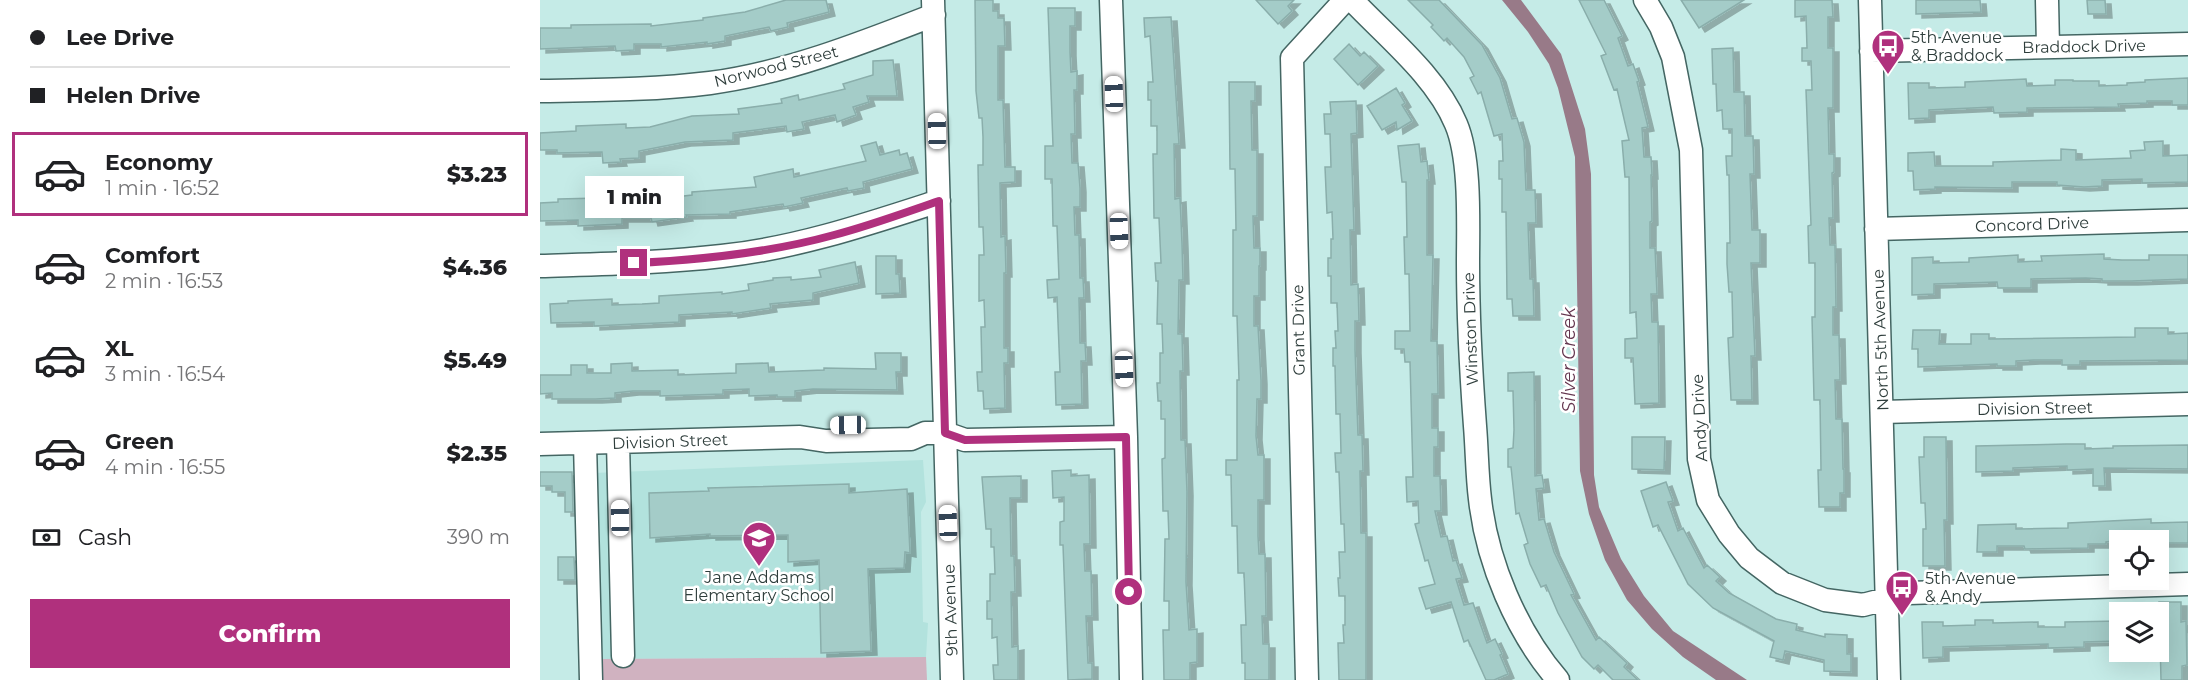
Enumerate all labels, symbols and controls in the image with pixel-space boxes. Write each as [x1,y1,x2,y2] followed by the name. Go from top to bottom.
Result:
[66,24,174,51] text: Lee Drive
[1870,28,1906,75] bus stop icon: 5th Avenue & Braddock
[1911,28,2004,65] place label: 5th Avenue & Braddock
[2022,36,2146,57] street label: Braddock Drive
[712,42,841,91] street label: Norwood Street
[1104,76,1124,112] car
[66,82,201,109] text: Helen Drive
[928,113,946,149] car
[33,147,87,201] icon: car
[105,149,213,176] text: Economy
[447,161,507,188] text: $3.23
[105,176,219,200] text: 1 min · 16:52
[584,176,684,218] callout: 1 min
[607,185,662,209] text: 1 min
[1109,213,1129,249] car
[1975,213,2089,236] street label: Concord Drive
[33,240,87,294] icon: car
[105,242,200,269] text: Comfort
[620,249,647,276] route end
[443,254,507,281] text: $4.36
[105,269,223,293] text: 2 min · 16:53
[1869,269,1892,411] street label: North 5th Avenue
[1459,272,1482,386] street label: Winston Drive
[1288,284,1309,376] street label: Grant Drive
[1558,306,1580,413] water label: Silver Creek
[33,333,87,387] icon: car
[105,335,134,362] text: XL
[443,347,507,374] text: $5.49
[1114,351,1134,387] car
[105,362,225,386] text: 3 min · 16:54
[1688,374,1711,462] street label: Andy Drive
[1977,398,2094,419] street label: Division Street
[830,416,866,434] car
[33,426,87,480] icon: car
[105,428,174,455] text: Green
[612,430,729,453] street label: Division Street
[447,440,507,467] text: $2.35
[105,455,225,479] text: 4 min · 16:55
[611,500,629,536] car
[938,505,958,541] car
[741,520,777,567] school or university icon: Jane Addams Elementary School
[30,521,63,554] icon: cash
[78,524,132,551] text: Cash
[447,525,510,549] text: 390 m
[2109,530,2169,662] map controls
[2109,530,2169,590] button: locate
[939,564,962,656] street label: 9th Avenue
[684,568,834,605] place label: Jane Addams Elementary School
[1884,569,1920,616] bus stop icon: 5th Avenue & Andy
[1925,569,2016,606] place label: 5th Avenue & Andy
[1115,578,1142,605] route start
[30,599,510,668] button: Confirm
[2109,602,2169,662] button: layers

